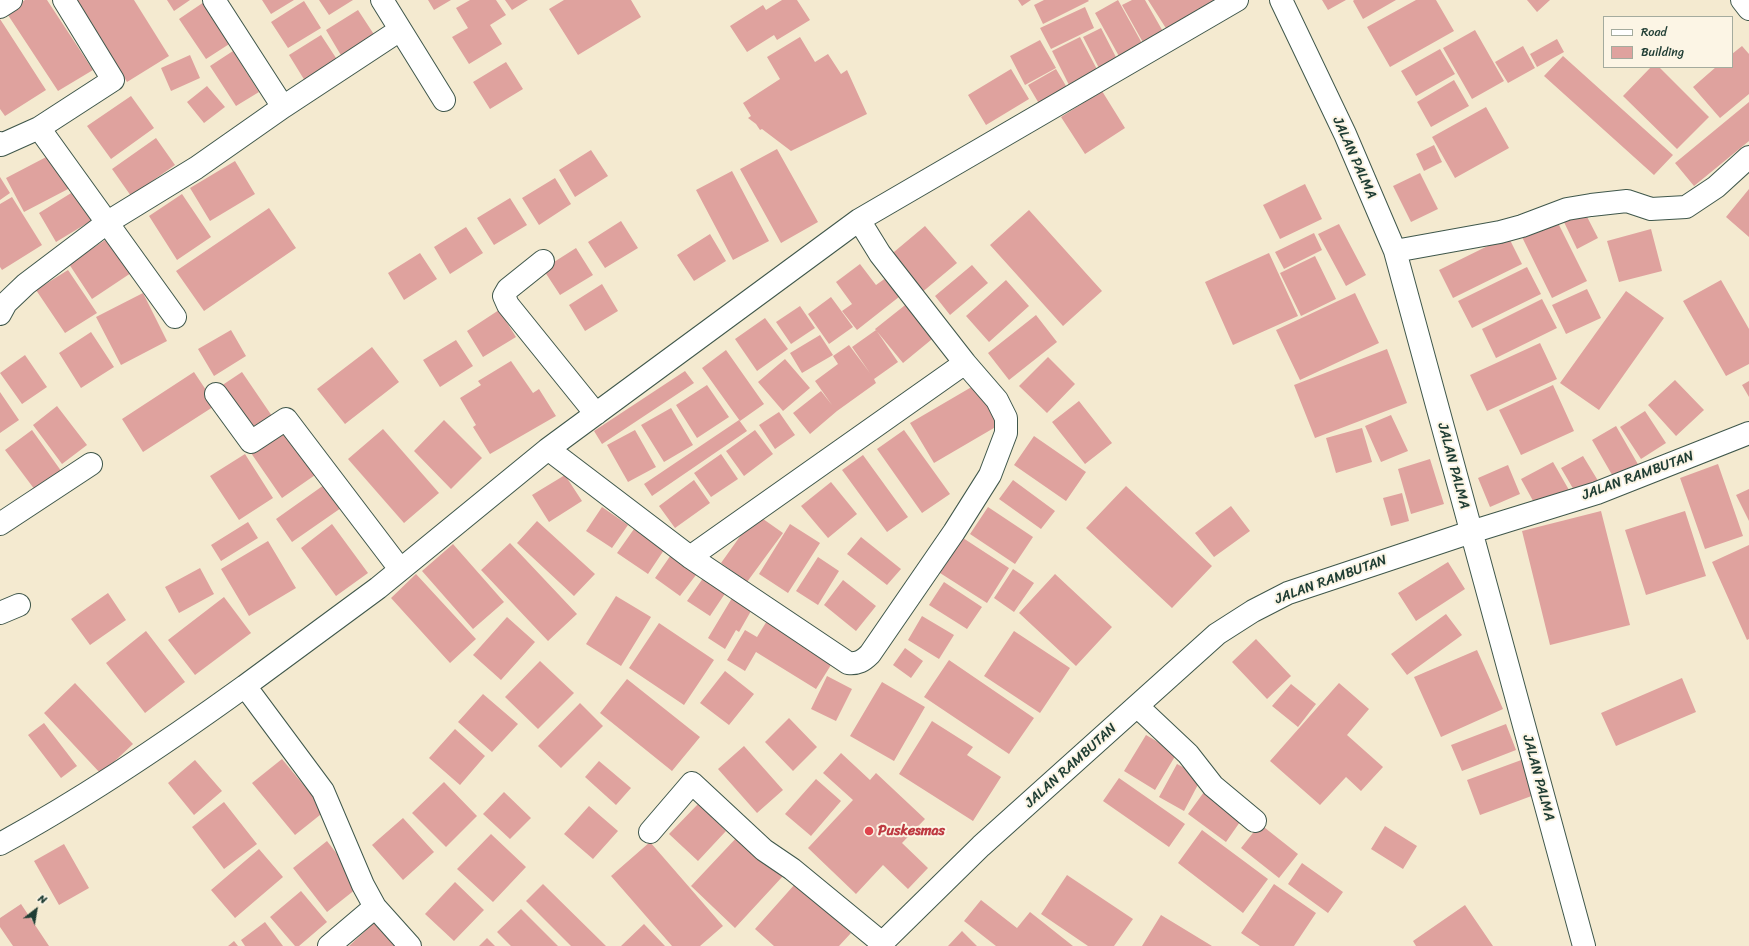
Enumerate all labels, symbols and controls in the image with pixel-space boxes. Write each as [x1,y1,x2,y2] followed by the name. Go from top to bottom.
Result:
[1603,16,1733,68] legend
[1641,21,1667,43] text: Road
[1641,41,1684,63] text: Building
[1328,114,1380,202] street label: JALAN PALMA
[1433,421,1473,511] street label: JALAN PALMA
[1580,448,1696,504] street label: JALAN RAMBUTAN
[1273,552,1389,608] street label: JALAN RAMBUTAN
[1022,720,1120,812] street label: JALAN RAMBUTAN
[1518,733,1558,823] street label: JALAN PALMA
[878,823,945,839] place label: Puskesmas
[863,825,875,837] marker: Puskesmas
[34,889,51,909] text: N
[16,890,56,930] north arrow

